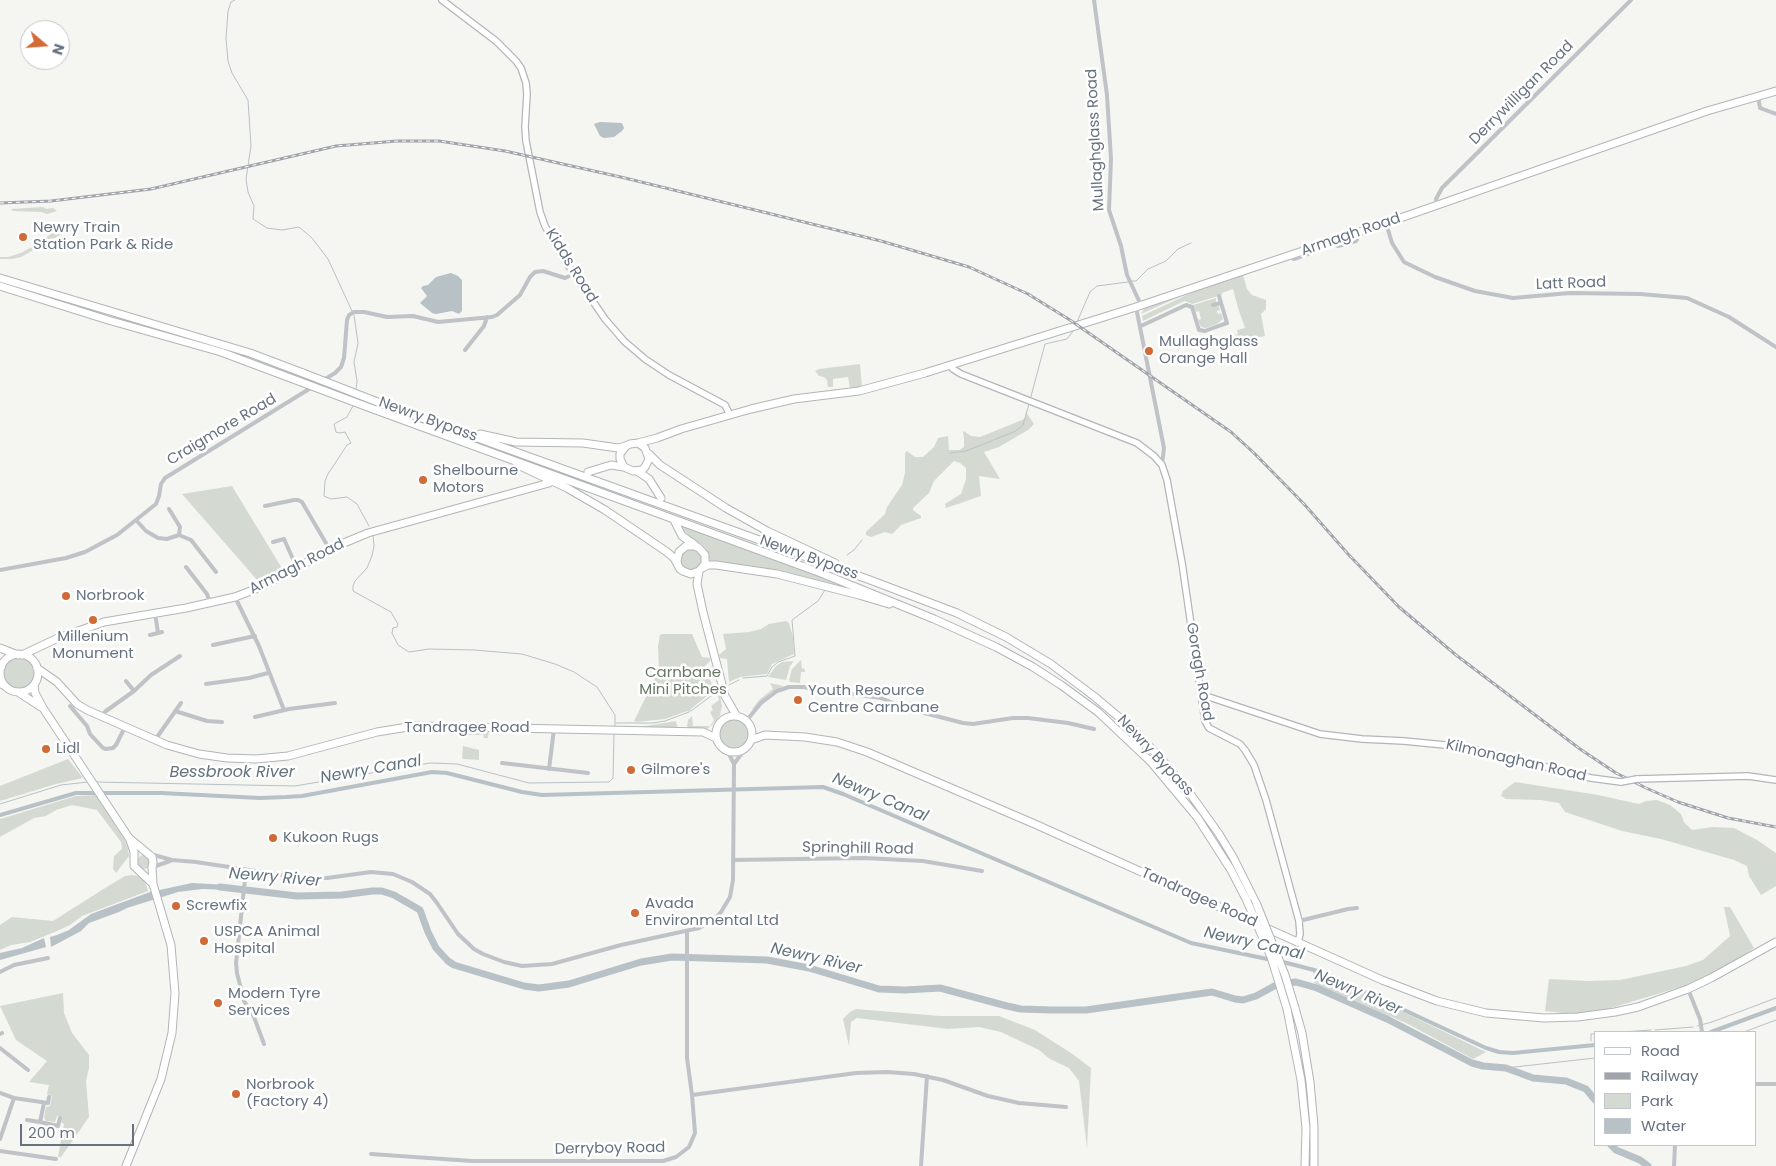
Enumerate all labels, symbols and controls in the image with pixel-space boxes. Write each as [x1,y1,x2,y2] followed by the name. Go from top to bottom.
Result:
[20,20,70,70] north arrow
[1466,37,1578,149] street label: Derrywilligan Road
[47,41,69,57] text: N
[1083,68,1109,212] street label: Mullaghglass Road
[1299,210,1403,260] street label: Armagh Road
[33,219,173,254] place label: Newry Train Station Park & Ride
[541,226,601,306] street label: Kidds Road
[17,231,29,243] marker: Newry Train Station Park & Ride
[1535,274,1607,294] street label: Latt Road
[1159,333,1258,368] place label: Mullaghglass Orange Hall
[1143,345,1155,357] marker: Mullaghglass Orange Hall
[164,390,280,470] street label: Craigmore Road
[376,394,480,446] street label: Newry Bypass
[433,462,518,497] place label: Shelbourne Motors
[417,474,429,486] marker: Shelbourne Motors
[757,532,861,584] street label: Newry Bypass
[247,535,347,599] street label: Armagh Road
[76,587,144,605] place label: Norbrook
[60,590,72,602] marker: Norbrook
[87,614,99,626] marker: Millenium Monument
[1181,621,1217,723] street label: Goragh Road
[52,628,134,663] place label: Millenium Monument
[639,664,727,699] park label: Carnbane Mini Pitches
[808,682,939,717] place label: Youth Resource Centre Carnbane
[792,694,804,706] marker: Youth Resource Centre Carnbane
[1113,712,1197,800] street label: Newry Bypass
[404,719,530,737] street label: Tandragee Road
[1444,736,1588,786] street label: Kilmonaghan Road
[56,740,80,758] place label: Lidl
[40,743,52,755] marker: Lidl
[319,752,423,788] water label: Newry Canal
[641,761,710,779] place label: Gilmore's
[169,763,295,783] water label: Bessbrook River
[625,764,637,776] marker: Gilmore's
[829,769,931,827] water label: Newry Canal
[283,829,379,847] place label: Kukoon Rugs
[267,832,279,844] marker: Kukoon Rugs
[802,839,914,859] street label: Springhill Road
[228,864,322,892] water label: Newry River
[1138,864,1260,932] street label: Tandragee Road
[645,895,779,930] place label: Avada Environmental Ltd
[186,897,247,915] place label: Screwfix
[170,900,182,912] marker: Screwfix
[629,907,641,919] marker: Avada Environmental Ltd
[214,923,320,958] place label: USPCA Animal Hospital
[1202,923,1306,965] water label: Newry Canal
[198,935,210,947] marker: USPCA Animal Hospital
[769,939,863,979] water label: Newry River
[1312,966,1404,1020] water label: Newry River
[228,985,321,1020] place label: Modern Tyre Services
[212,997,224,1009] marker: Modern Tyre Services
[1594,1031,1756,1146] legend
[1641,1040,1680,1061] text: Road
[1641,1065,1699,1086] text: Railway
[246,1076,329,1111] place label: Norbrook (Factory 4)
[230,1088,242,1100] marker: Norbrook (Factory 4)
[1641,1090,1673,1111] text: Park
[22,1114,136,1146] scale bar
[1641,1115,1686,1136] text: Water
[28,1122,75,1143] text: 200 m
[554,1139,666,1159] street label: Derryboy Road

